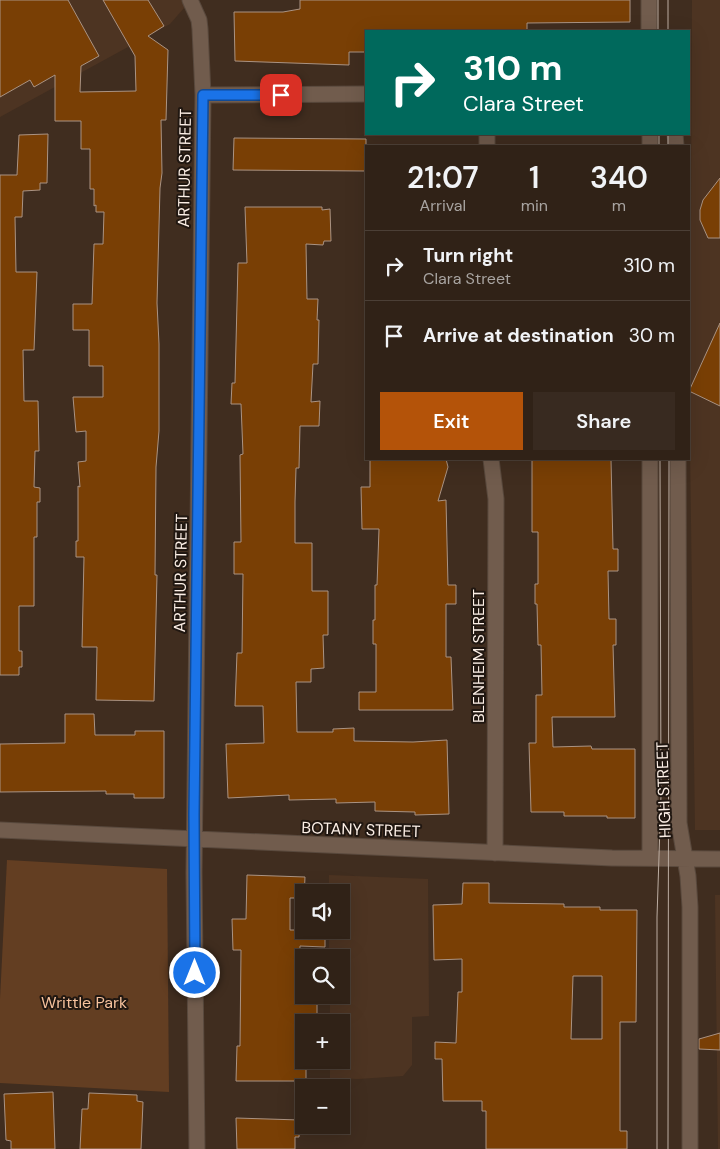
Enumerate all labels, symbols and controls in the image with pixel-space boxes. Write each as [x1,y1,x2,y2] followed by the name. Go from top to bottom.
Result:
[463,45,562,91] text: 310 m
[380,50,445,115] icon: right
[260,74,302,116] pin
[267,81,295,109] icon: arrive
[463,89,584,118] text: Clara Street
[173,108,196,228] street label: ARTHUR STREET
[407,158,479,197] text: 21:07
[529,158,540,197] text: 1
[590,158,648,197] text: 340
[420,195,466,216] text: Arrival
[521,195,548,216] text: min
[612,195,626,216] text: m
[423,243,513,268] text: Turn right
[380,252,408,280] icon: right
[623,253,675,278] text: 310 m
[423,268,511,289] text: Clara Street
[380,322,408,350] icon: arrive
[423,323,614,348] text: Arrive at destination
[629,323,675,348] text: 30 m
[380,392,523,450] button: Exit
[533,392,675,450] button: Share
[169,513,192,633] street label: ARTHUR STREET
[468,589,489,723] street label: BLENHEIM STREET
[651,741,676,839] street label: HIGH STREET
[301,817,421,842] street label: BOTANY STREET
[295,884,350,1134] map controls
[295,884,350,939] button: sound
[168,946,220,998] position arrow
[295,949,350,1004] button: search
[41,992,127,1013] park label: Writtle Park
[295,1014,350,1069] button: +
[295,1079,350,1134] button: −

